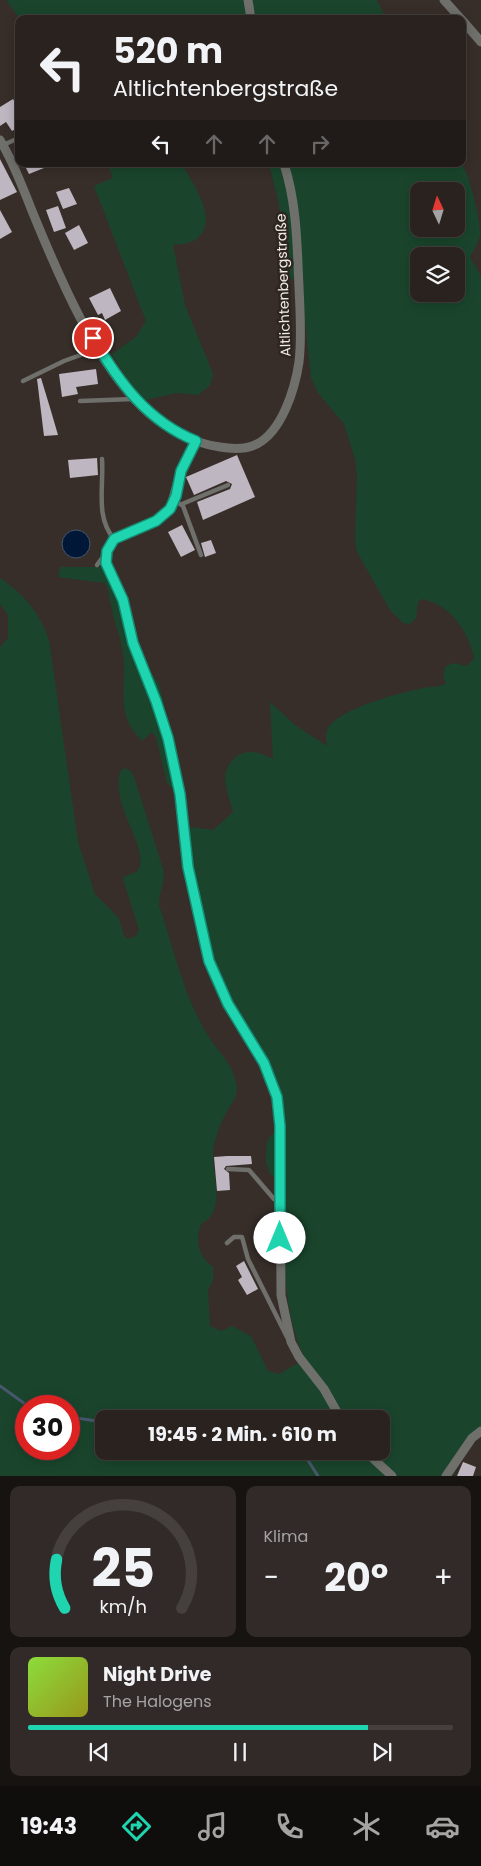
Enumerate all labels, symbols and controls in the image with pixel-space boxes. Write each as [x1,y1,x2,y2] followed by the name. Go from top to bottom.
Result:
[113,26,223,75] text: 520 m
[30,35,95,100] icon: left
[113,73,338,104] text: Altlichtenbergstraße
[147,130,175,158] icon: left
[200,130,228,158] icon: ahead
[253,130,281,158] icon: ahead
[306,130,334,158] icon: right
[410,182,465,238] north arrow
[410,182,465,302] map controls
[270,213,295,357] street label: Altlichtenbergstraße
[410,247,465,302] button: layers
[72,317,114,359] pin
[79,324,107,352] icon: arrive
[253,1211,305,1263] position arrow
[15,1395,80,1460] speed limit sign: 30
[148,1421,337,1448] text: 19:45 · 2 Min. · 610 m
[264,1525,308,1548] text: Klima
[91,1532,155,1605] text: 25
[324,1551,388,1604] text: 20°
[264,1558,279,1597] text: −
[434,1558,453,1597] text: +
[99,1594,147,1619] text: km/h
[103,1661,212,1688] text: Night Drive
[103,1690,211,1713] text: The Halogens
[85,1738,113,1766] icon: previous
[226,1738,254,1766] icon: pause
[368,1738,396,1766] icon: next
[119,1809,154,1844] icon: directions
[195,1809,230,1844] icon: music
[272,1809,307,1844] icon: phone
[349,1809,384,1844] icon: climate
[425,1809,460,1844] icon: car
[21,1811,77,1842] text: 19:43

